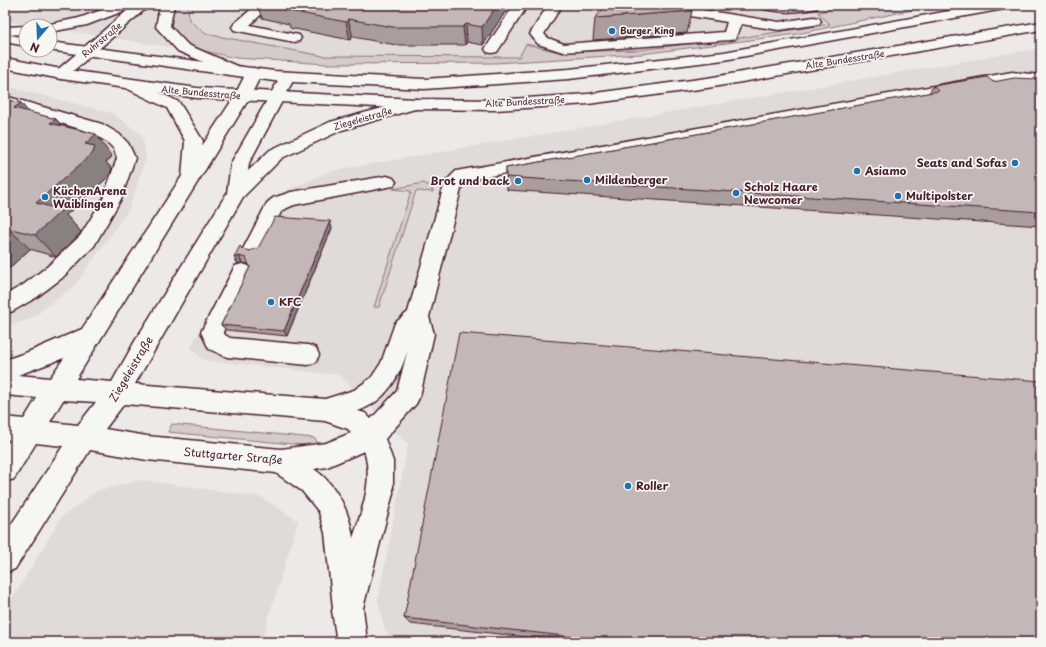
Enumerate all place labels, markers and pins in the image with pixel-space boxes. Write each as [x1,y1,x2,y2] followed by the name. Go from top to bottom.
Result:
[620,23,675,37] place label: Burger King
[607,26,617,36] marker: Burger King
[916,154,1007,171] place label: Seats and Sofas
[1010,158,1020,168] marker: Seats and Sofas
[864,162,907,179] place label: Asiamo
[852,166,862,176] marker: Asiamo
[595,171,668,188] place label: Mildenberger
[430,172,511,189] place label: Brot und back
[582,175,592,185] marker: Mildenberger
[513,176,523,186] marker: Brot und back
[744,178,818,208] place label: Scholz Haare Newcomer
[53,182,128,212] place label: KüchenArena Waiblingen
[906,187,973,204] place label: Multipolster
[731,188,741,198] marker: Scholz Haare Newcomer
[893,191,903,201] marker: Multipolster
[40,192,50,202] marker: KüchenArena Waiblingen
[279,293,301,310] place label: KFC
[266,297,276,307] marker: KFC
[636,477,669,494] place label: Roller
[623,481,633,491] marker: Roller

